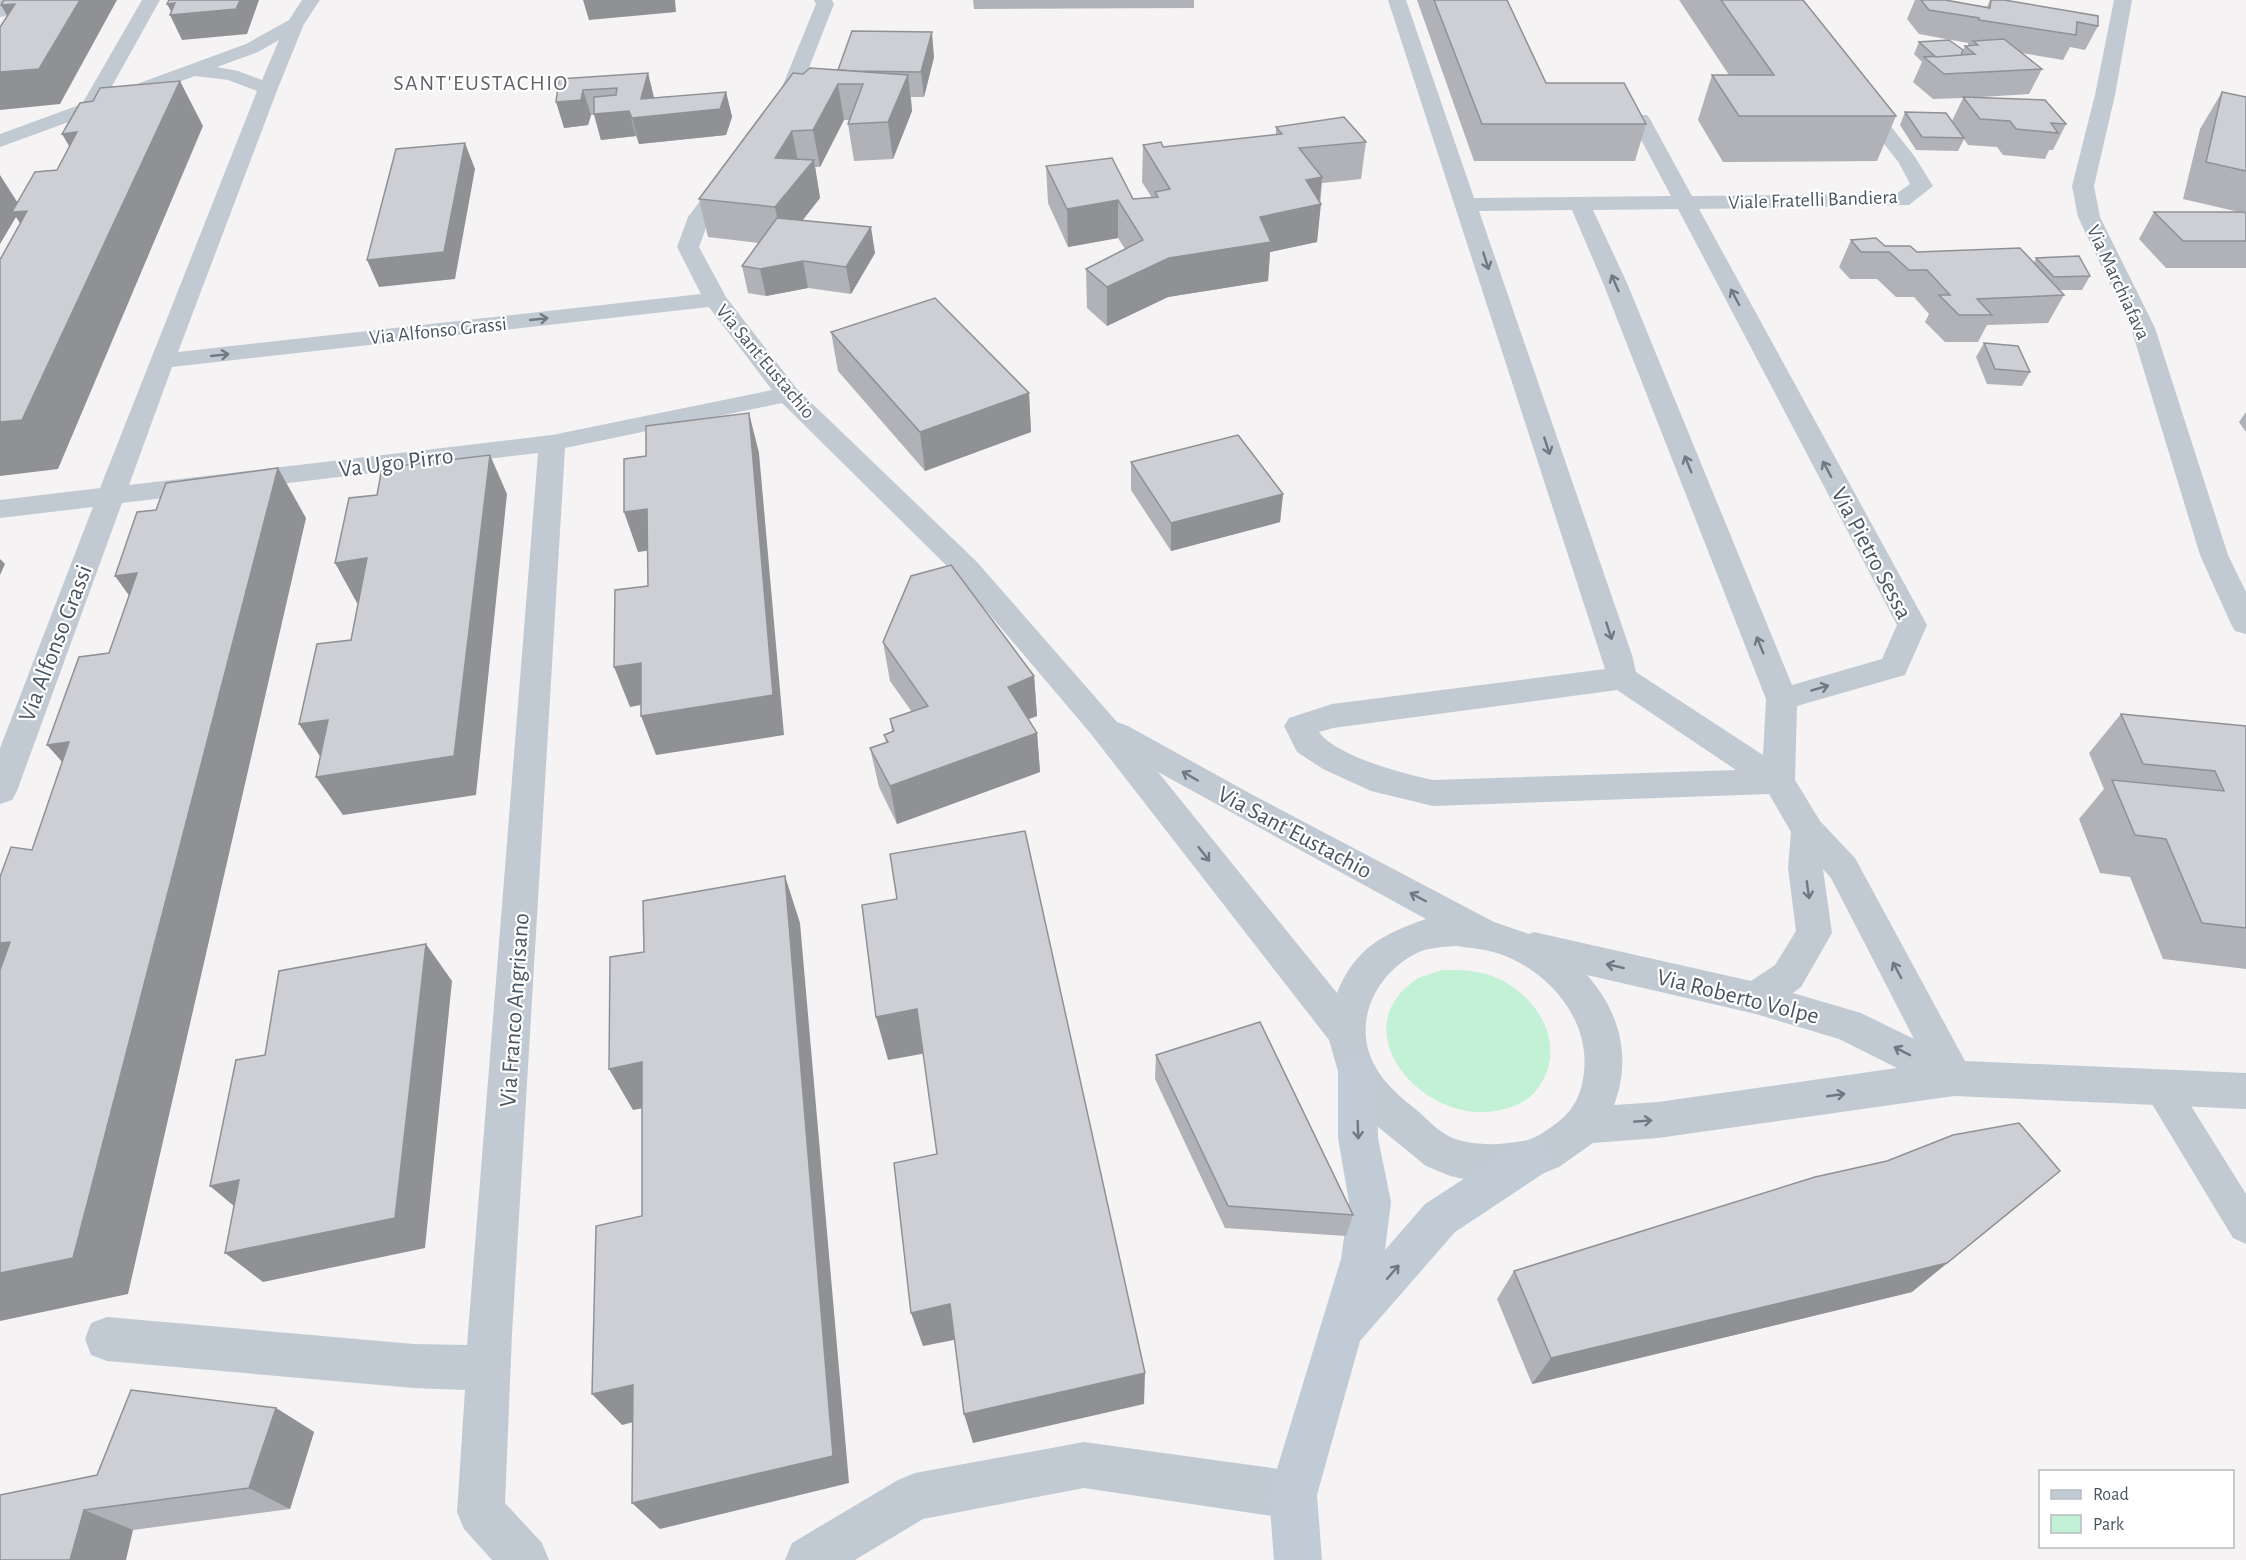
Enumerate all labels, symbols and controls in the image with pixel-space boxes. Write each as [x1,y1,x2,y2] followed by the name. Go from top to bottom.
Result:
[393,72,569,94] district label: SANT'EUSTACHIO
[1728,187,1898,213] street label: Viale Fratelli Bandiera
[2083,222,2153,343] street label: Via Marchiafava
[1481,251,1492,270] one-way arrow
[1609,274,1620,293] one-way arrow
[1729,289,1741,306] one-way arrow
[712,301,819,423] street label: Via Sant'Eustachio
[528,313,548,324] one-way arrow
[368,314,508,348] street label: Via Alfonso Grassi
[209,349,229,360] one-way arrow
[1543,436,1554,455] one-way arrow
[337,444,455,482] street label: Va Ugo Pirro
[1681,455,1692,474] one-way arrow
[1821,461,1833,478] one-way arrow
[1826,484,1916,623] street label: Via Pietro Sessa
[15,562,97,725] street label: Via Alfonso Grassi
[1605,621,1616,640] one-way arrow
[1754,636,1765,655] one-way arrow
[1810,682,1829,693] one-way arrow
[1182,770,1200,781] one-way arrow
[1213,782,1376,884] street label: Via Sant'Eustachio
[1198,846,1211,862] one-way arrow
[1802,879,1813,899] one-way arrow
[1410,891,1427,903] one-way arrow
[496,912,534,1108] street label: Via Franco Angrisano
[1606,960,1626,971] one-way arrow
[1891,962,1903,979] one-way arrow
[1654,965,1821,1029] street label: Via Roberto Volpe
[1893,1045,1911,1057] one-way arrow
[1825,1089,1845,1100] one-way arrow
[1632,1116,1652,1127] one-way arrow
[1352,1119,1363,1139] one-way arrow
[1387,1264,1400,1280] one-way arrow
[2039,1470,2234,1548] legend
[2093,1486,2129,1504] text: Road
[2093,1516,2125,1534] text: Park

